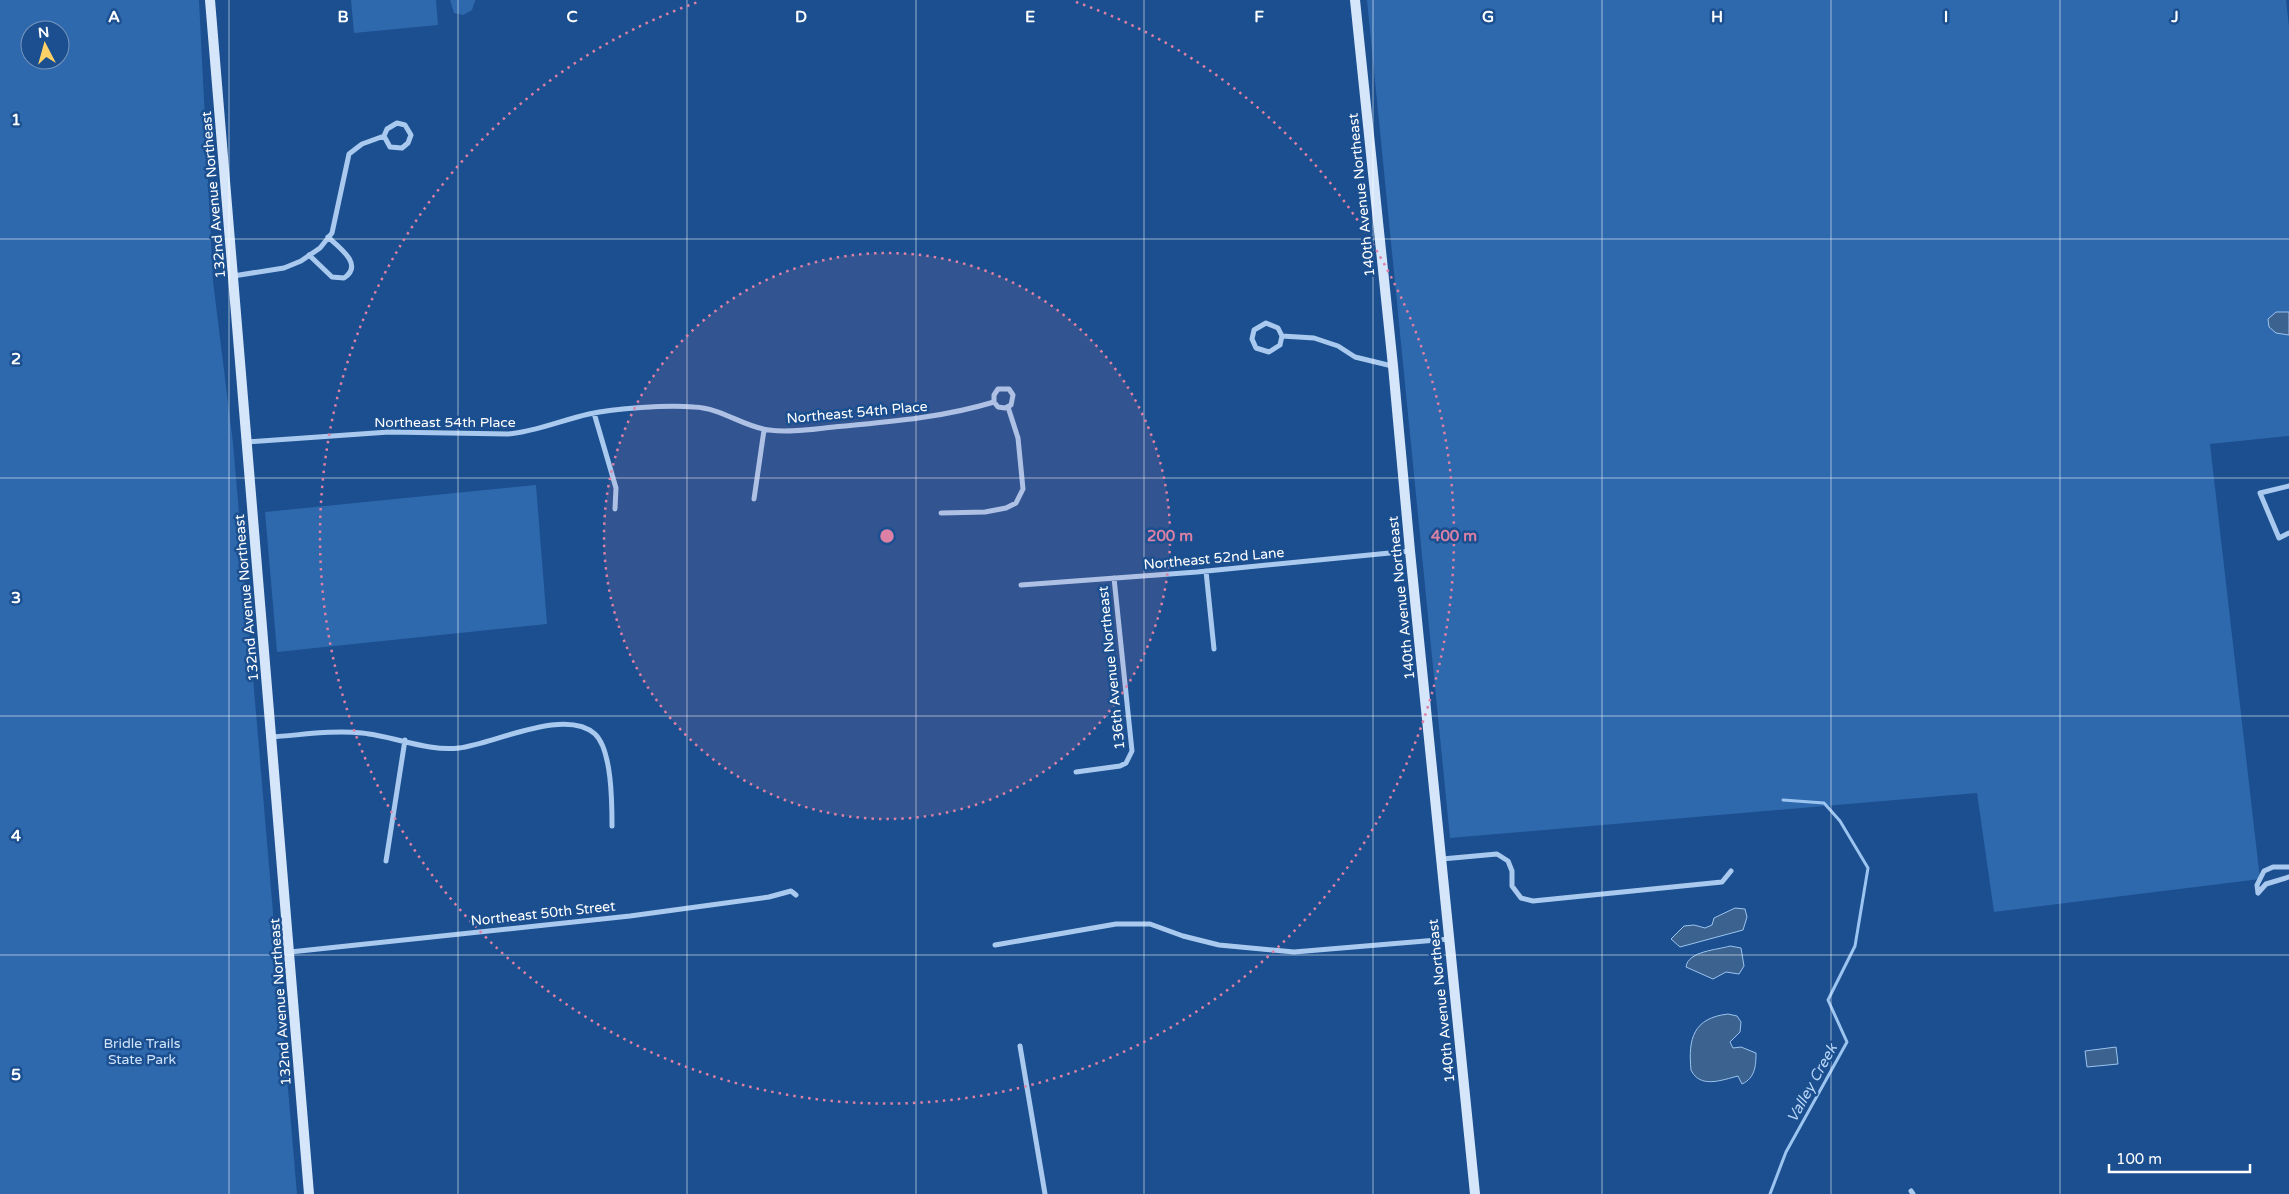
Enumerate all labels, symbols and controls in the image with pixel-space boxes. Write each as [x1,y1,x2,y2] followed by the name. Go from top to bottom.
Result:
[108,7,120,27] text: A
[337,7,349,27] text: B
[566,7,578,27] text: C
[795,7,807,27] text: D
[1025,7,1035,27] text: E
[1254,7,1264,27] text: F
[1482,7,1494,27] text: G
[1711,7,1723,27] text: H
[1944,7,1948,27] text: I
[2170,7,2179,27] text: J
[20,20,70,70] north arrow
[37,24,50,42] text: N
[11,110,21,130] text: 1
[198,110,229,279] street label: 132nd Avenue Northeast
[1344,112,1379,278] street label: 140th Avenue Northeast
[11,349,21,369] text: 2
[786,398,928,427] street label: Northeast 54th Place
[374,414,516,431] street label: Northeast 54th Place
[231,513,262,682] street label: 132nd Avenue Northeast
[1384,515,1419,681] street label: 140th Avenue Northeast
[878,527,896,545] centre of rings
[1147,527,1193,545] text: 200 m
[1431,527,1477,545] text: 400 m
[1143,544,1285,573] street label: Northeast 52nd Lane
[1094,585,1129,751] street label: 136th Avenue Northeast
[11,588,21,608] text: 3
[11,826,21,846] text: 4
[470,897,617,930] street label: Northeast 50th Street
[266,917,295,1086] street label: 132nd Avenue Northeast
[1424,918,1459,1084] street label: 140th Avenue Northeast
[104,1035,181,1068] park label: Bridle Trails State Park
[1783,1039,1842,1125] water label: Valley Creek
[11,1065,21,1085] text: 5
[2109,1142,2250,1174] scale bar
[2116,1150,2162,1168] text: 100 m

